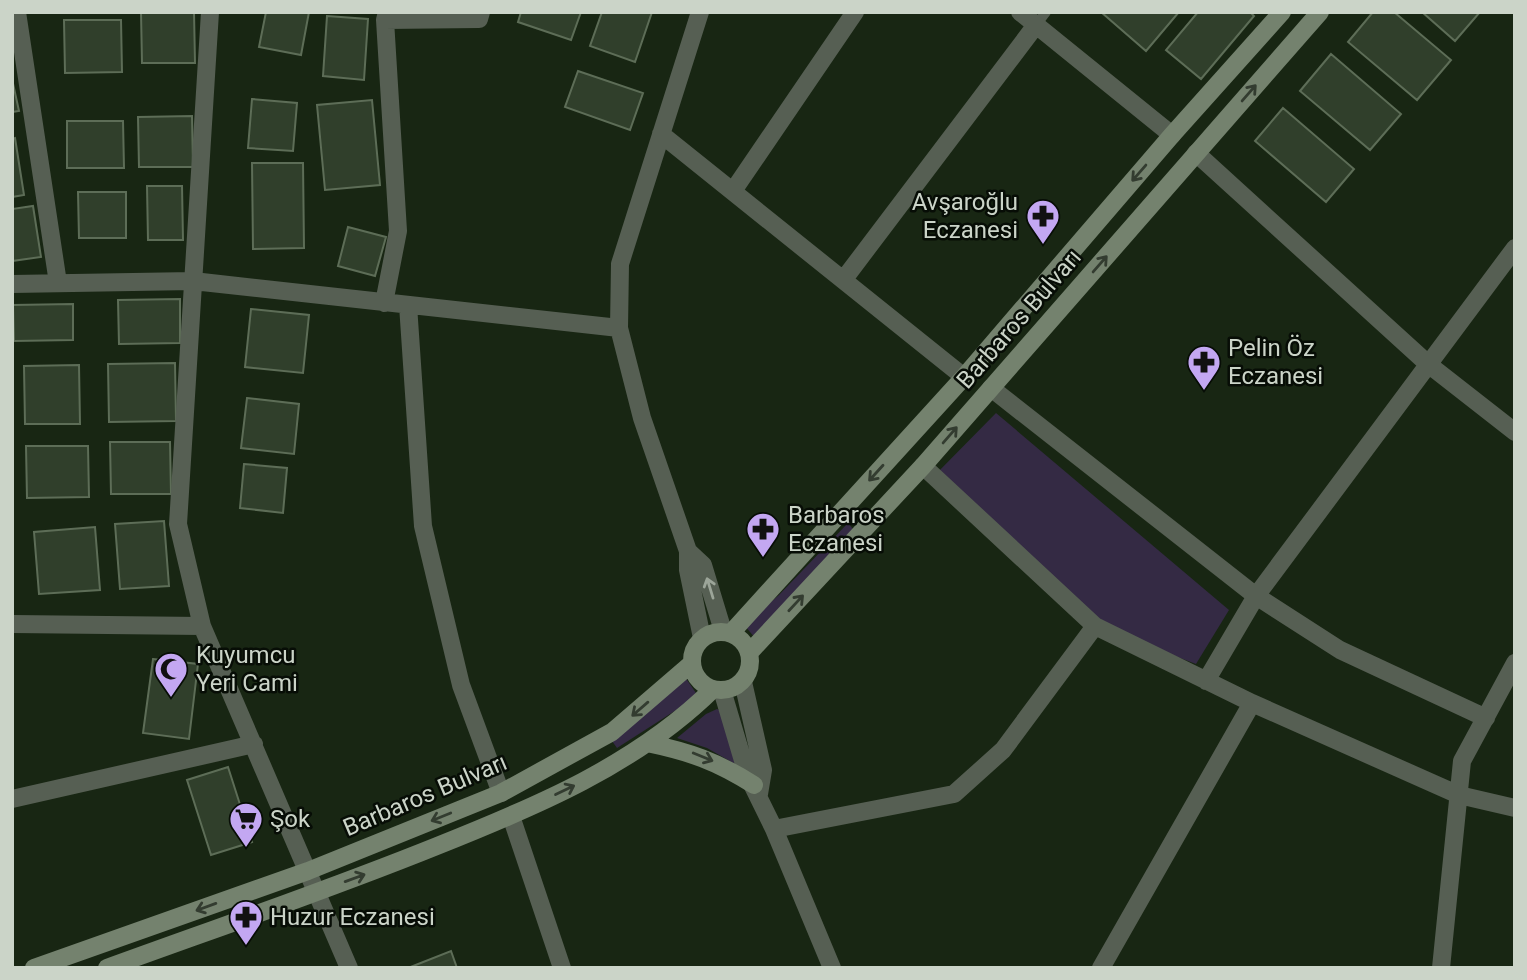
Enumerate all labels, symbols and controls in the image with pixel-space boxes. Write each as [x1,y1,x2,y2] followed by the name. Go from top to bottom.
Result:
[1241,84,1257,102] one-way arrow
[1131,164,1147,182] one-way arrow
[912,188,1018,244] place label: Avşaroğlu Eczanesi
[1024,197,1062,246] pharmacy icon: Avşaroğlu Eczanesi
[951,244,1087,394] street label: Barbaros Bulvarı
[1091,256,1108,273] one-way arrow
[1228,334,1323,390] place label: Pelin Öz Eczanesi
[1185,343,1223,392] pharmacy icon: Pelin Öz Eczanesi
[942,426,958,444] one-way arrow
[868,464,884,482] one-way arrow
[788,501,885,557] place label: Barbaros Eczanesi
[744,510,782,559] pharmacy icon: Barbaros Eczanesi
[702,577,715,599] one-way arrow
[788,594,804,612] one-way arrow
[196,641,298,697] place label: Kuyumcu Yeri Cami
[152,650,190,699] mosque icon: Kuyumcu Yeri Cami
[631,701,649,717] one-way arrow
[339,748,511,842] street label: Barbaros Bulvarı
[691,752,713,765] one-way arrow
[554,782,575,796] one-way arrow
[227,800,265,849] supermarket icon: Şok
[270,805,311,833] place label: Şok
[431,812,452,825] one-way arrow
[344,871,366,884] one-way arrow
[227,898,265,947] pharmacy icon: Huzur Eczanesi
[195,902,217,914] one-way arrow
[270,903,435,931] place label: Huzur Eczanesi

